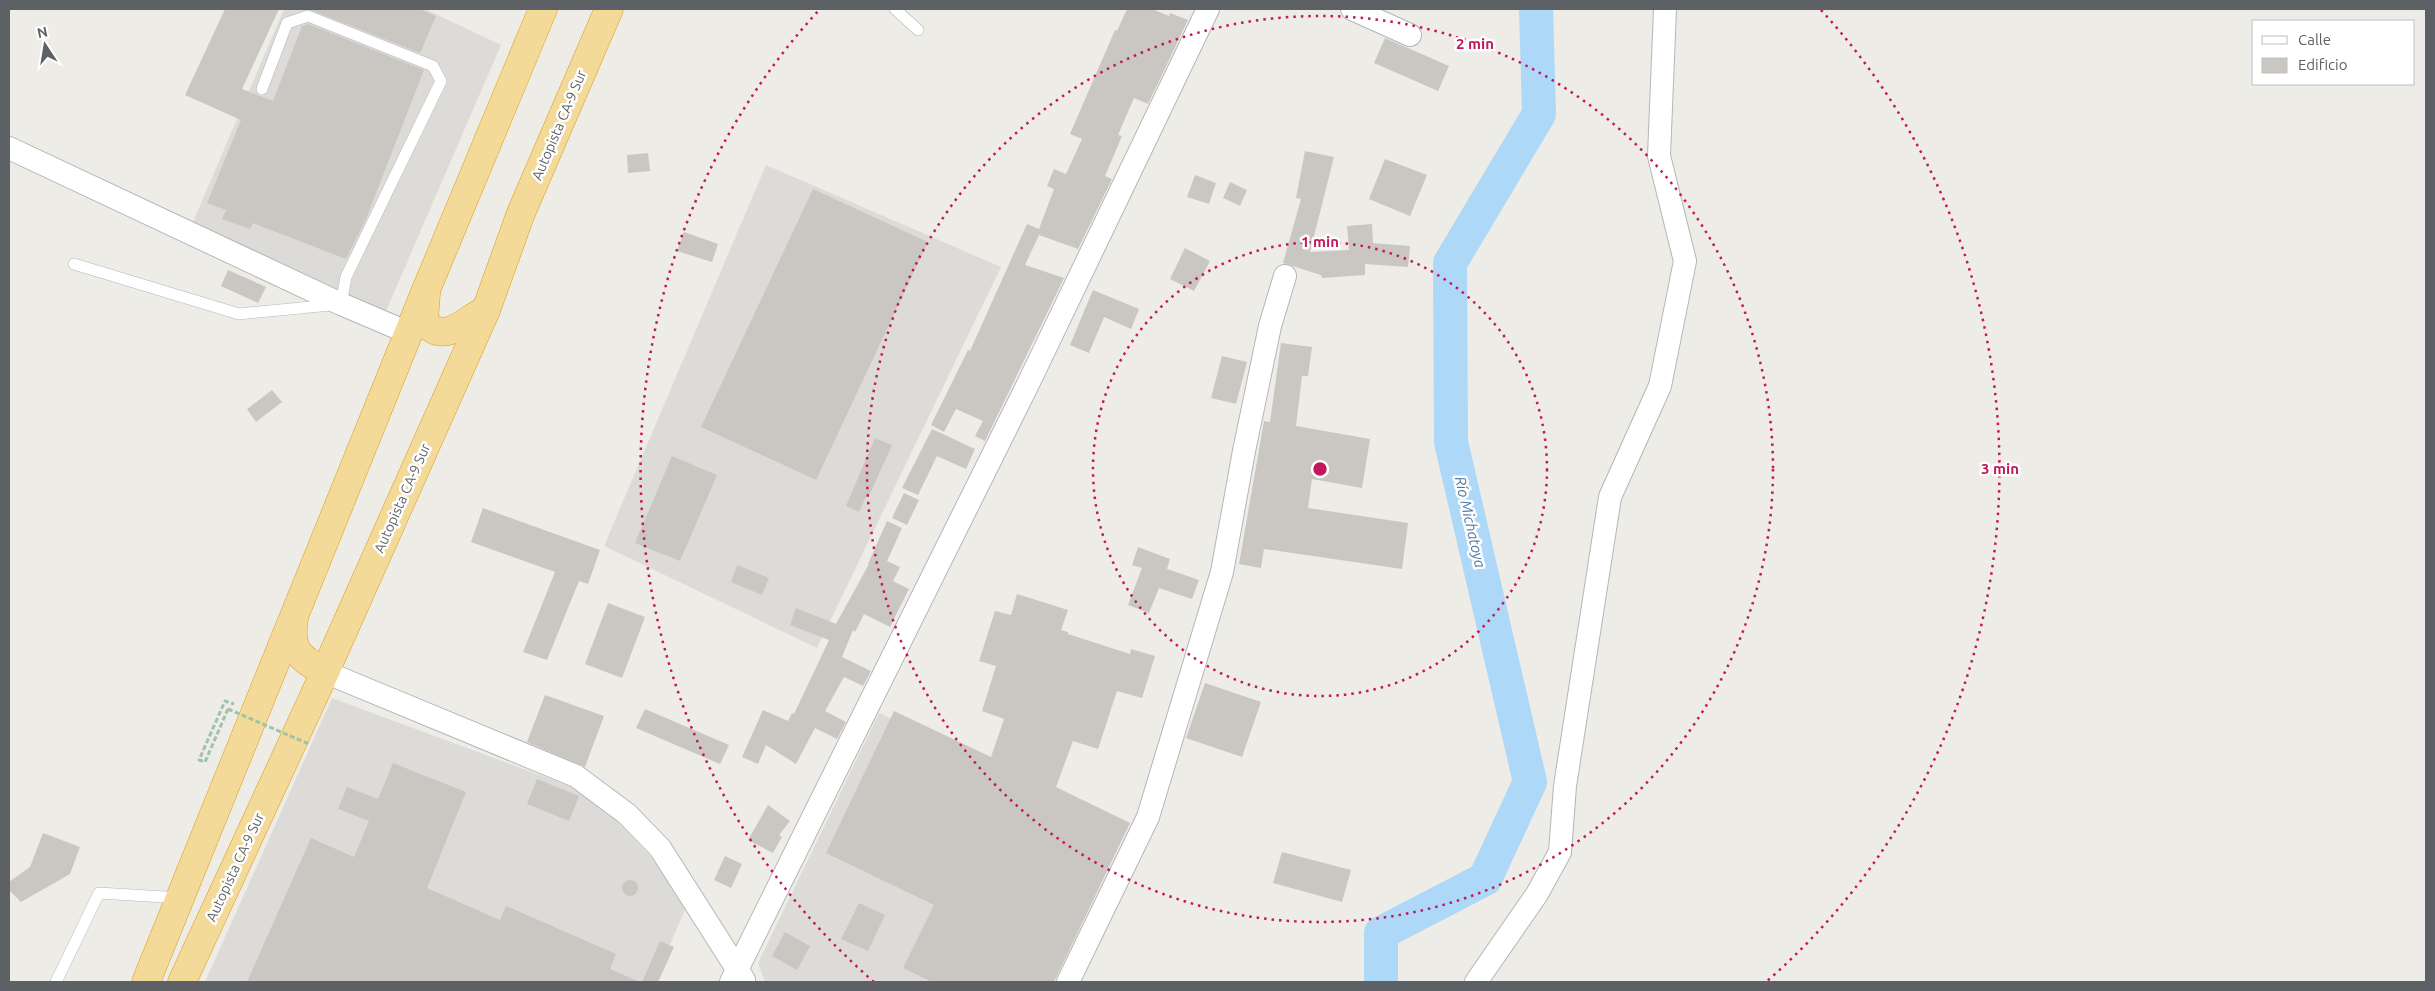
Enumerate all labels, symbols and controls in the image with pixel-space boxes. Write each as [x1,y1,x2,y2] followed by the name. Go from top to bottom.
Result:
[20,20,70,70] north arrow
[2252,20,2415,85] legend
[36,23,49,41] text: N
[2298,31,2331,48] text: Calle
[1456,35,1494,52] text: 2 min
[2298,56,2347,73] text: Edificio
[529,67,590,182] street label: Autopista CA-9 Sur
[1301,233,1339,250] text: 1 min
[371,440,434,555] street label: Autopista CA-9 Sur
[1311,460,1329,478] centre of rings
[1981,460,2019,477] text: 3 min
[1452,475,1489,569] water label: Río Michatoya
[203,809,267,924] street label: Autopista CA-9 Sur

